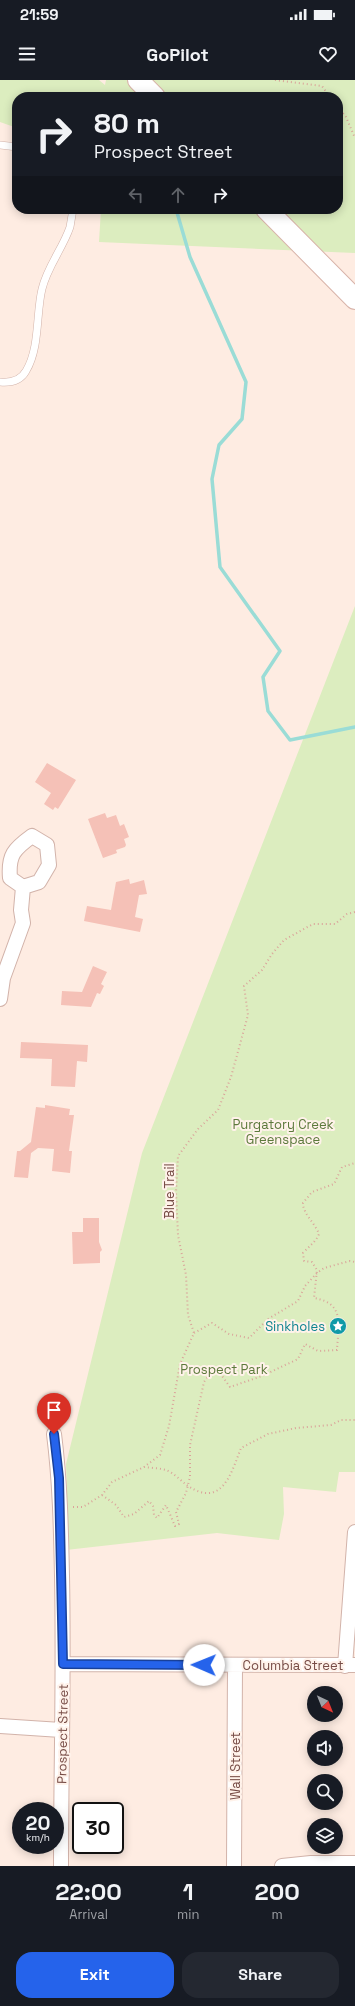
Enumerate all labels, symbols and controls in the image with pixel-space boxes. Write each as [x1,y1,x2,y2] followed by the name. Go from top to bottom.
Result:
[20,5,58,24] text: 21:59
[16,43,38,65] icon: menu
[146,43,209,66] text: GoPilot
[317,43,339,65] icon: heart
[94,105,160,141] text: 80 m
[28,108,80,160] icon: right
[94,140,232,163] text: Prospect Street
[125,184,147,206] icon: left
[167,184,189,206] icon: ahead
[209,184,231,206] icon: right
[232,1116,334,1148] park label: Purgatory Creek Greenspace
[161,1163,178,1219] street label: Blue Trail
[328,1316,348,1336] place icon: Sinkholes
[265,1318,325,1335] place label: Sinkholes
[180,1361,268,1378] park label: Prospect Park
[37,1393,71,1434] pin
[43,1399,65,1421] icon: arrive
[183,1644,225,1686] position arrow
[243,1657,343,1674] street label: Columbia Street
[53,1684,72,1784] street label: Prospect Street
[307,1686,343,1722] north arrow
[307,1686,343,1854] map controls
[307,1730,343,1766] button: sound
[227,1732,244,1800] street label: Wall Street
[307,1774,343,1810] button: search
[72,1802,124,1854] speed limit sign: 30
[26,1810,50,1836] text: 20
[307,1818,343,1854] button: layers
[26,1831,50,1844] text: km/h
[55,1876,122,1907] text: 22:00
[183,1876,194,1907] text: 1
[255,1876,300,1907] text: 200
[69,1906,108,1923] text: Arrival
[177,1906,199,1923] text: min
[272,1906,283,1923] text: m
[16,1952,174,1998] button: Exit
[182,1952,339,1998] button: Share

